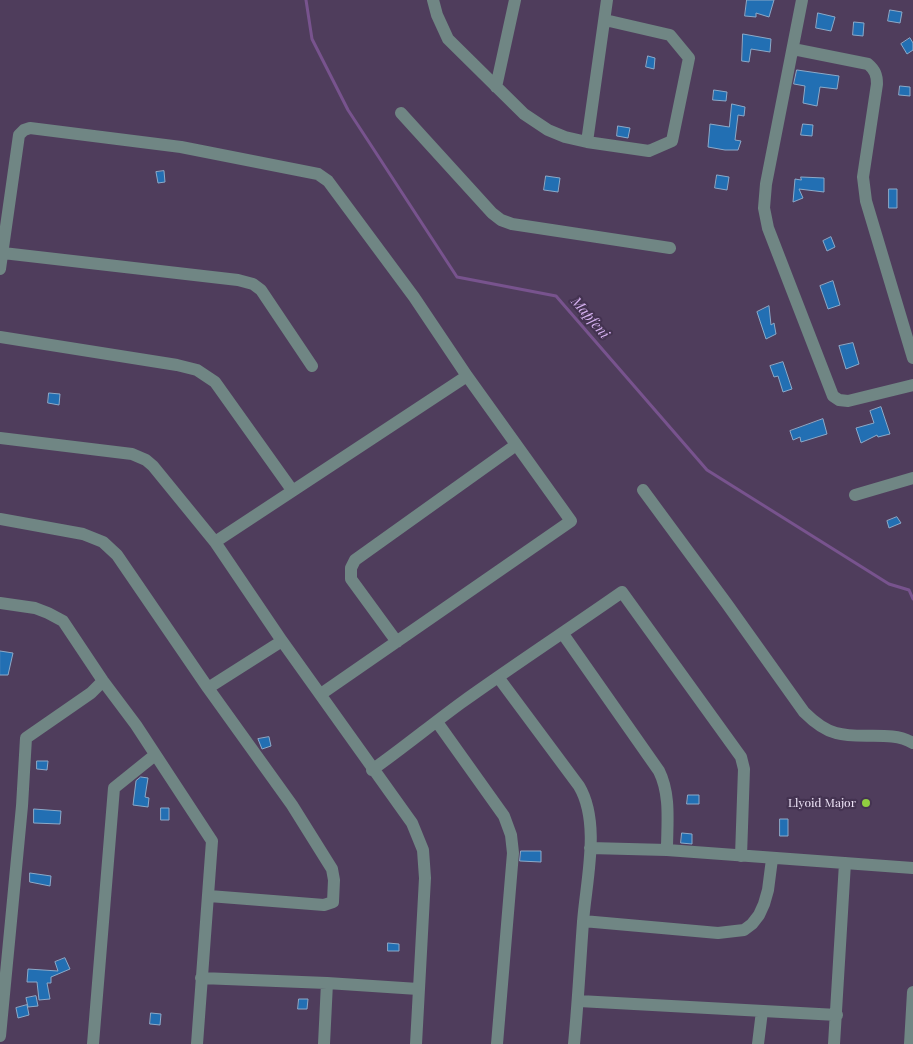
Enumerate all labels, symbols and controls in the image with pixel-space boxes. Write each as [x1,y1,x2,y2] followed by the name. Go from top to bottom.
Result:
[567,294,613,342] water label: Mapfeni
[788,796,856,810] place label: Llyoid Major
[860,797,872,809] marker: Llyoid Major

